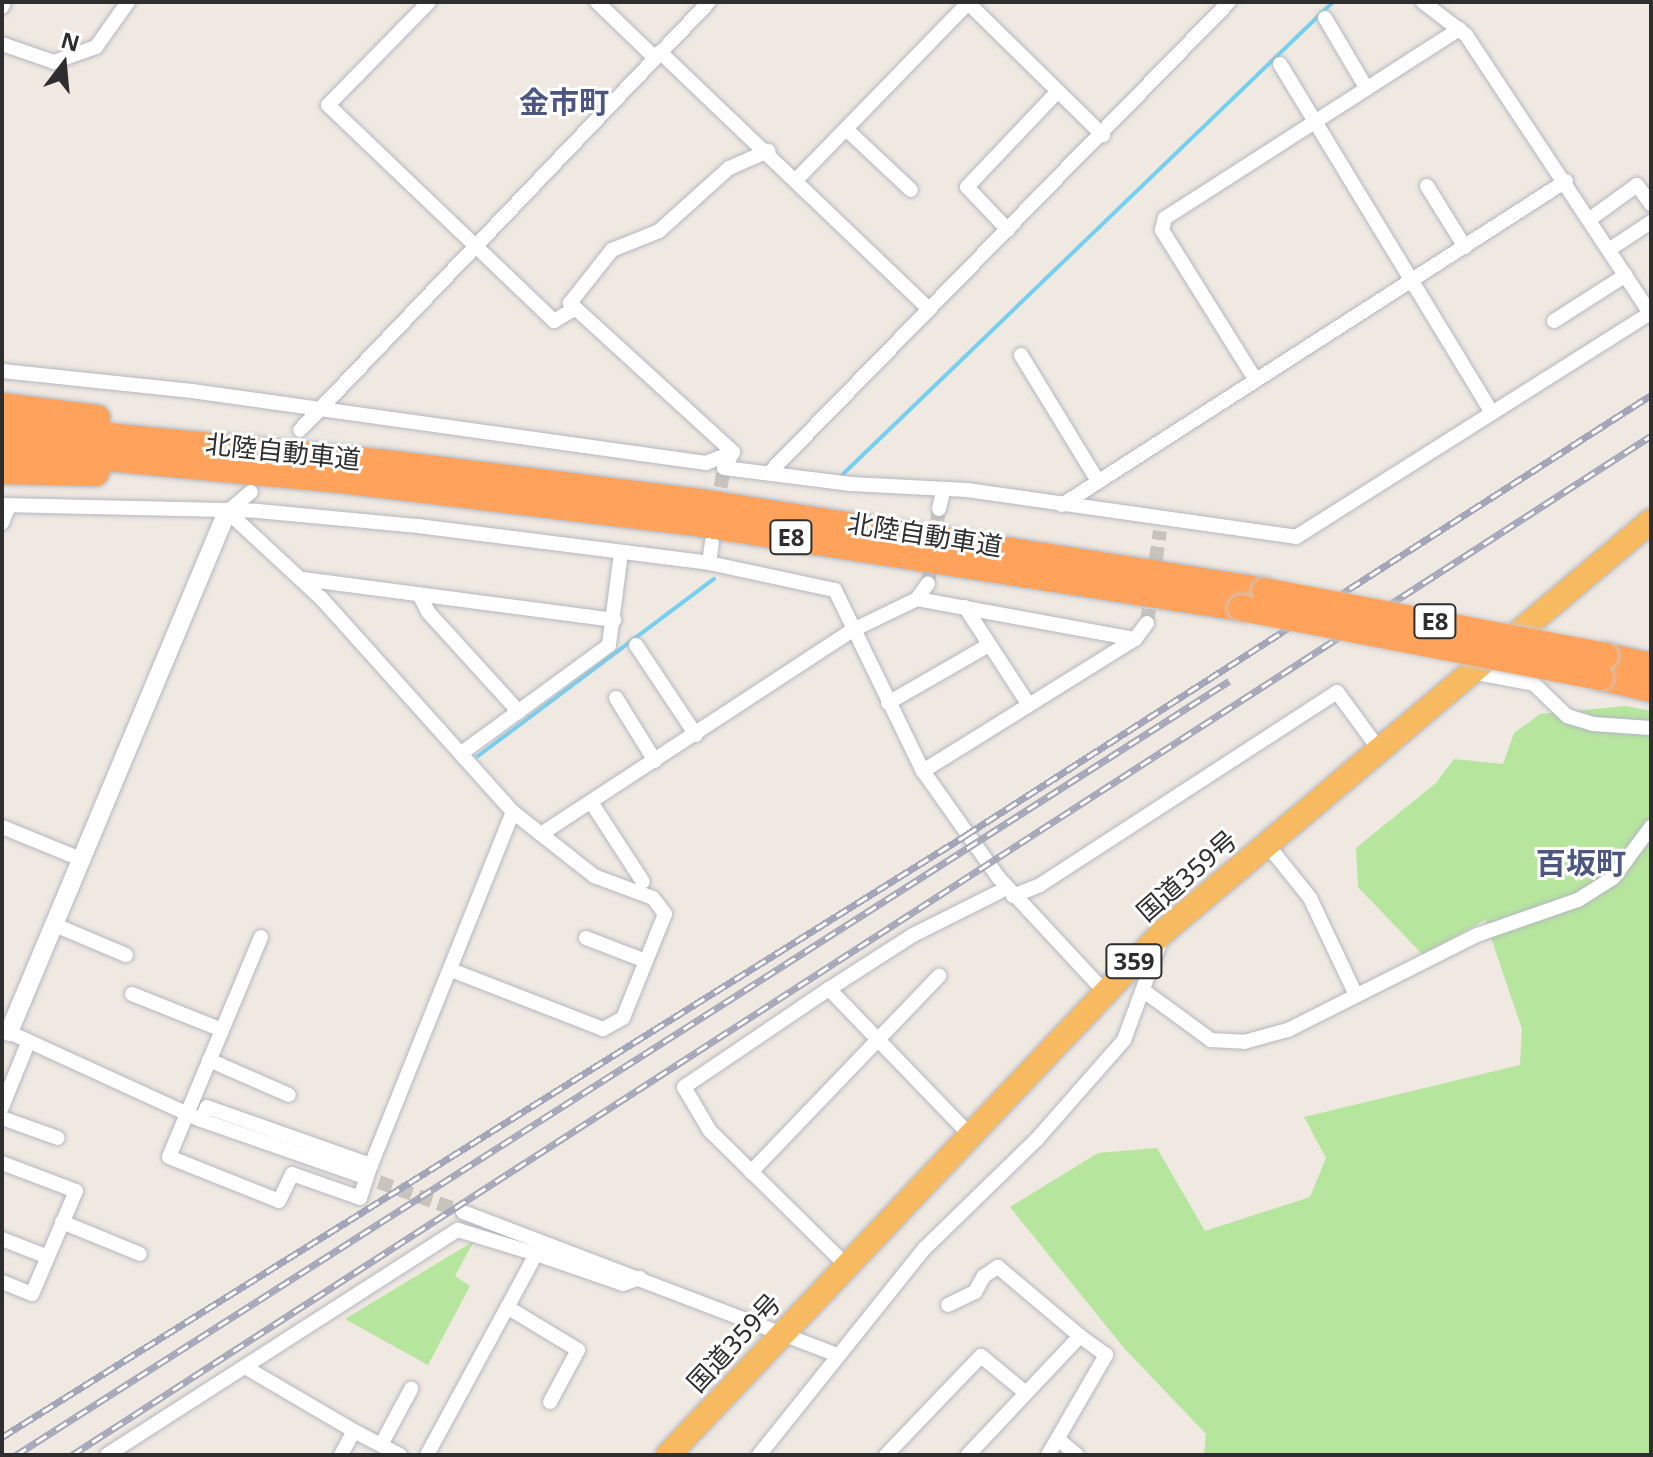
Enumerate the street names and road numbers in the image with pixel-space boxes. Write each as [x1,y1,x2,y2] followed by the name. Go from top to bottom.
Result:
[204,428,362,476] street label: 北陸自動車道
[846,507,1004,563] street label: 北陸自動車道
[769,517,813,557] road number: E8
[1413,601,1457,641] road number: E8
[1130,824,1244,928] street label: 国道359号
[1104,941,1164,981] road number: 359
[681,1288,787,1398] street label: 国道359号

